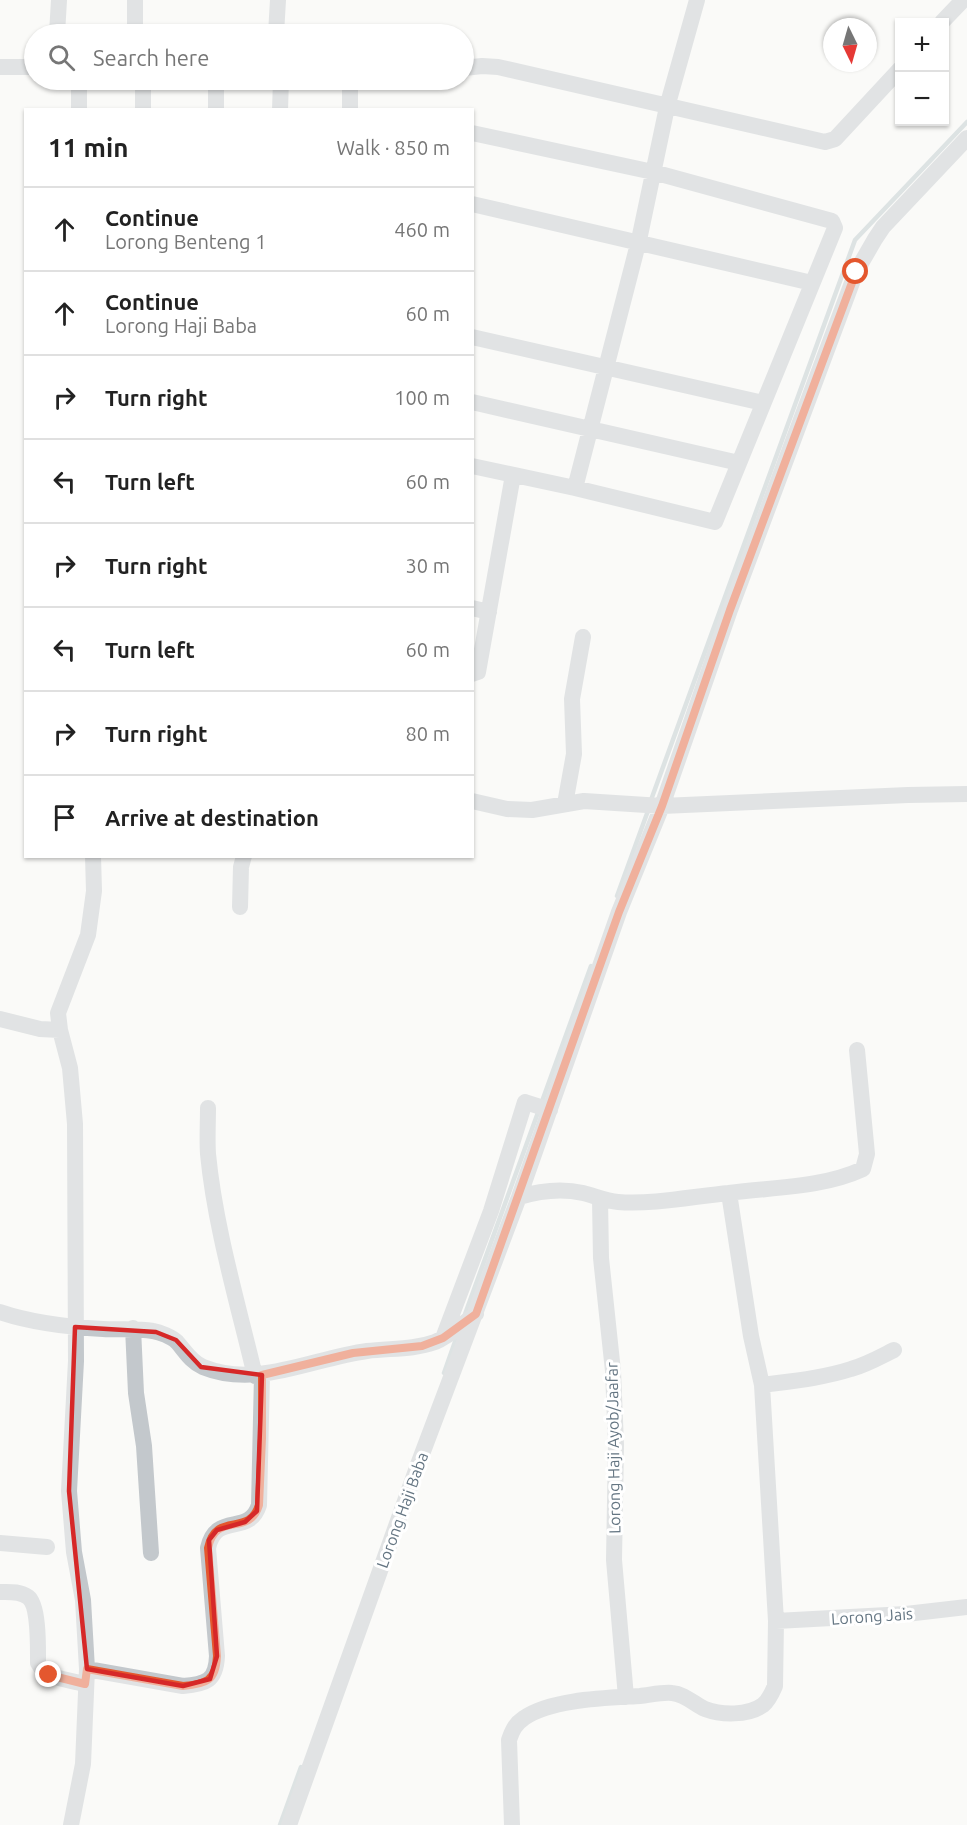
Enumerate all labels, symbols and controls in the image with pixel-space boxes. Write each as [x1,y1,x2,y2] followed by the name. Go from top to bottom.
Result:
[823,18,877,72] north arrow
[895,18,949,126] map controls
[895,18,949,72] button: +
[24,24,474,90] search box
[45,41,78,74] icon: search
[93,45,209,70] text: Search here
[895,72,949,126] button: −
[48,133,128,162] text: 11 min
[337,136,450,159] text: Walk · 850 m
[105,205,199,230] text: Continue
[48,213,81,246] icon: ahead
[394,218,450,241] text: 460 m
[105,230,266,253] text: Lorong Benteng 1
[842,258,868,284] route start
[105,289,199,314] text: Continue
[48,297,81,330] icon: ahead
[406,302,450,325] text: 60 m
[105,314,257,337] text: Lorong Haji Baba
[48,381,81,414] icon: right
[105,385,207,410] text: Turn right
[394,386,450,409] text: 100 m
[48,465,81,498] icon: left
[105,469,195,494] text: Turn left
[406,470,450,493] text: 60 m
[48,549,81,582] icon: right
[105,553,207,578] text: Turn right
[406,554,450,577] text: 30 m
[48,633,81,666] icon: left
[105,637,195,662] text: Turn left
[406,638,450,661] text: 60 m
[48,717,81,750] icon: right
[105,721,207,746] text: Turn right
[406,722,450,745] text: 80 m
[48,801,81,834] icon: arrive
[105,805,319,830] text: Arrive at destination
[603,1362,623,1534] street label: Lorong Haji Ayob/Jaafar
[373,1450,431,1570] street label: Lorong Haji Baba
[831,1604,914,1628] street label: Lorong Jais
[35,1661,61,1687] route end

